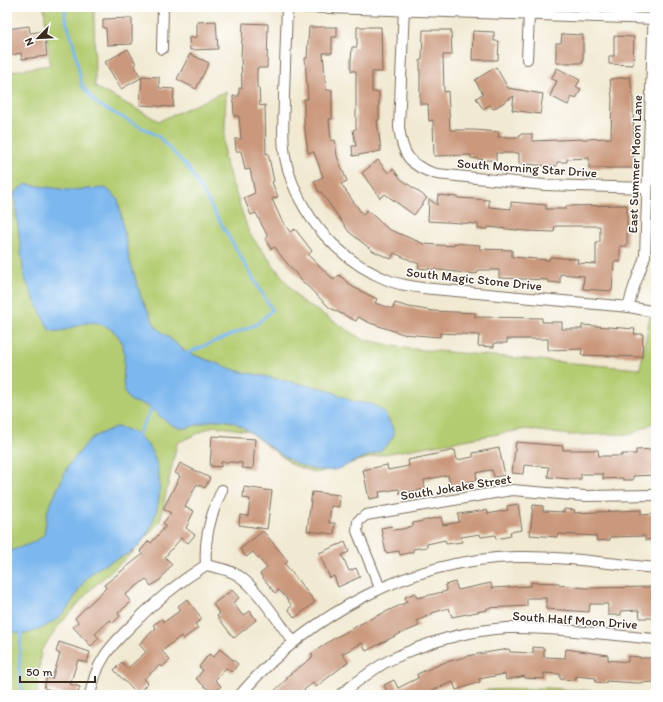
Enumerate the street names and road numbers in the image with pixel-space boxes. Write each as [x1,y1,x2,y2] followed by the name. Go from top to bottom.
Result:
[625,95,645,233] street label: East Summer Moon Lane
[456,156,598,180] street label: South Morning Star Drive
[405,264,543,294] street label: South Magic Stone Drive
[399,471,513,503] street label: South Jokake Street
[512,608,638,632] street label: South Half Moon Drive

